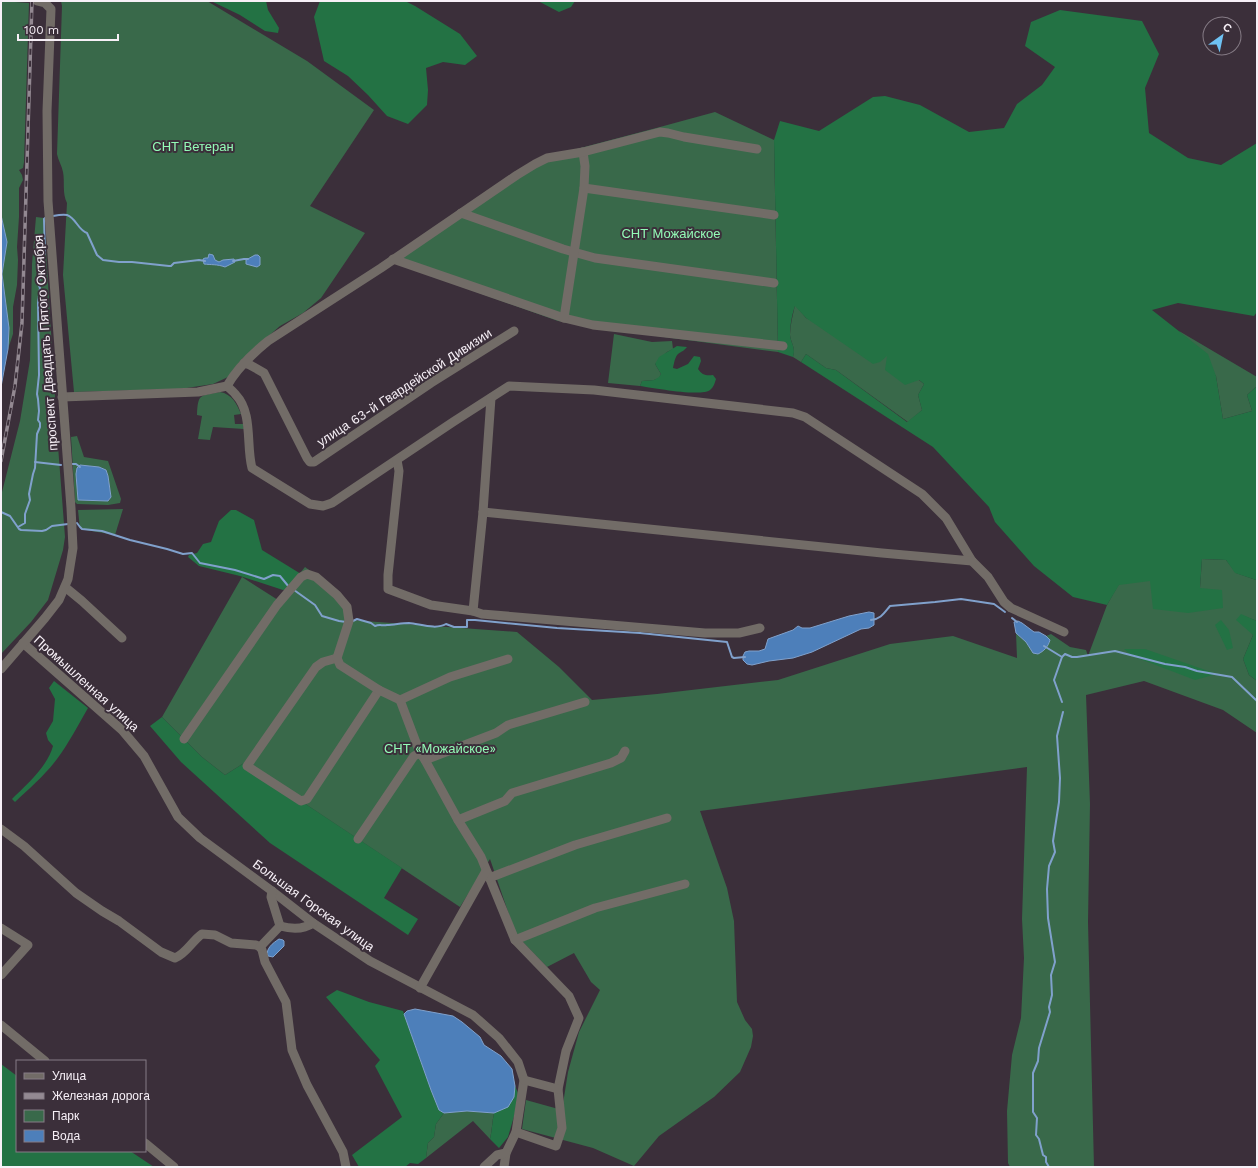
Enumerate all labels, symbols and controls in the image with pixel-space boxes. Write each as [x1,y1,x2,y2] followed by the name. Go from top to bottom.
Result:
[18,16,118,42] scale bar
[1202,16,1242,56] north arrow
[1220,20,1234,36] text: С
[24,23,59,37] text: 100 m
[152,139,234,154] park label: СНТ Ветеран
[621,226,721,241] park label: СНТ Можайское
[30,234,61,451] street label: проспект Двадцать Пятого Октября
[314,325,494,450] street label: улица 63-й Гвардейской Дивизии
[31,632,143,735] street label: Промышленная улица
[384,741,496,756] park label: СНТ «Можайское»
[250,856,378,955] street label: Большая Горская улица
[16,1060,146,1152] legend
[52,1069,86,1083] text: Улица
[52,1089,150,1103] text: Железная дорога
[52,1109,80,1123] text: Парк
[52,1129,80,1143] text: Вода

